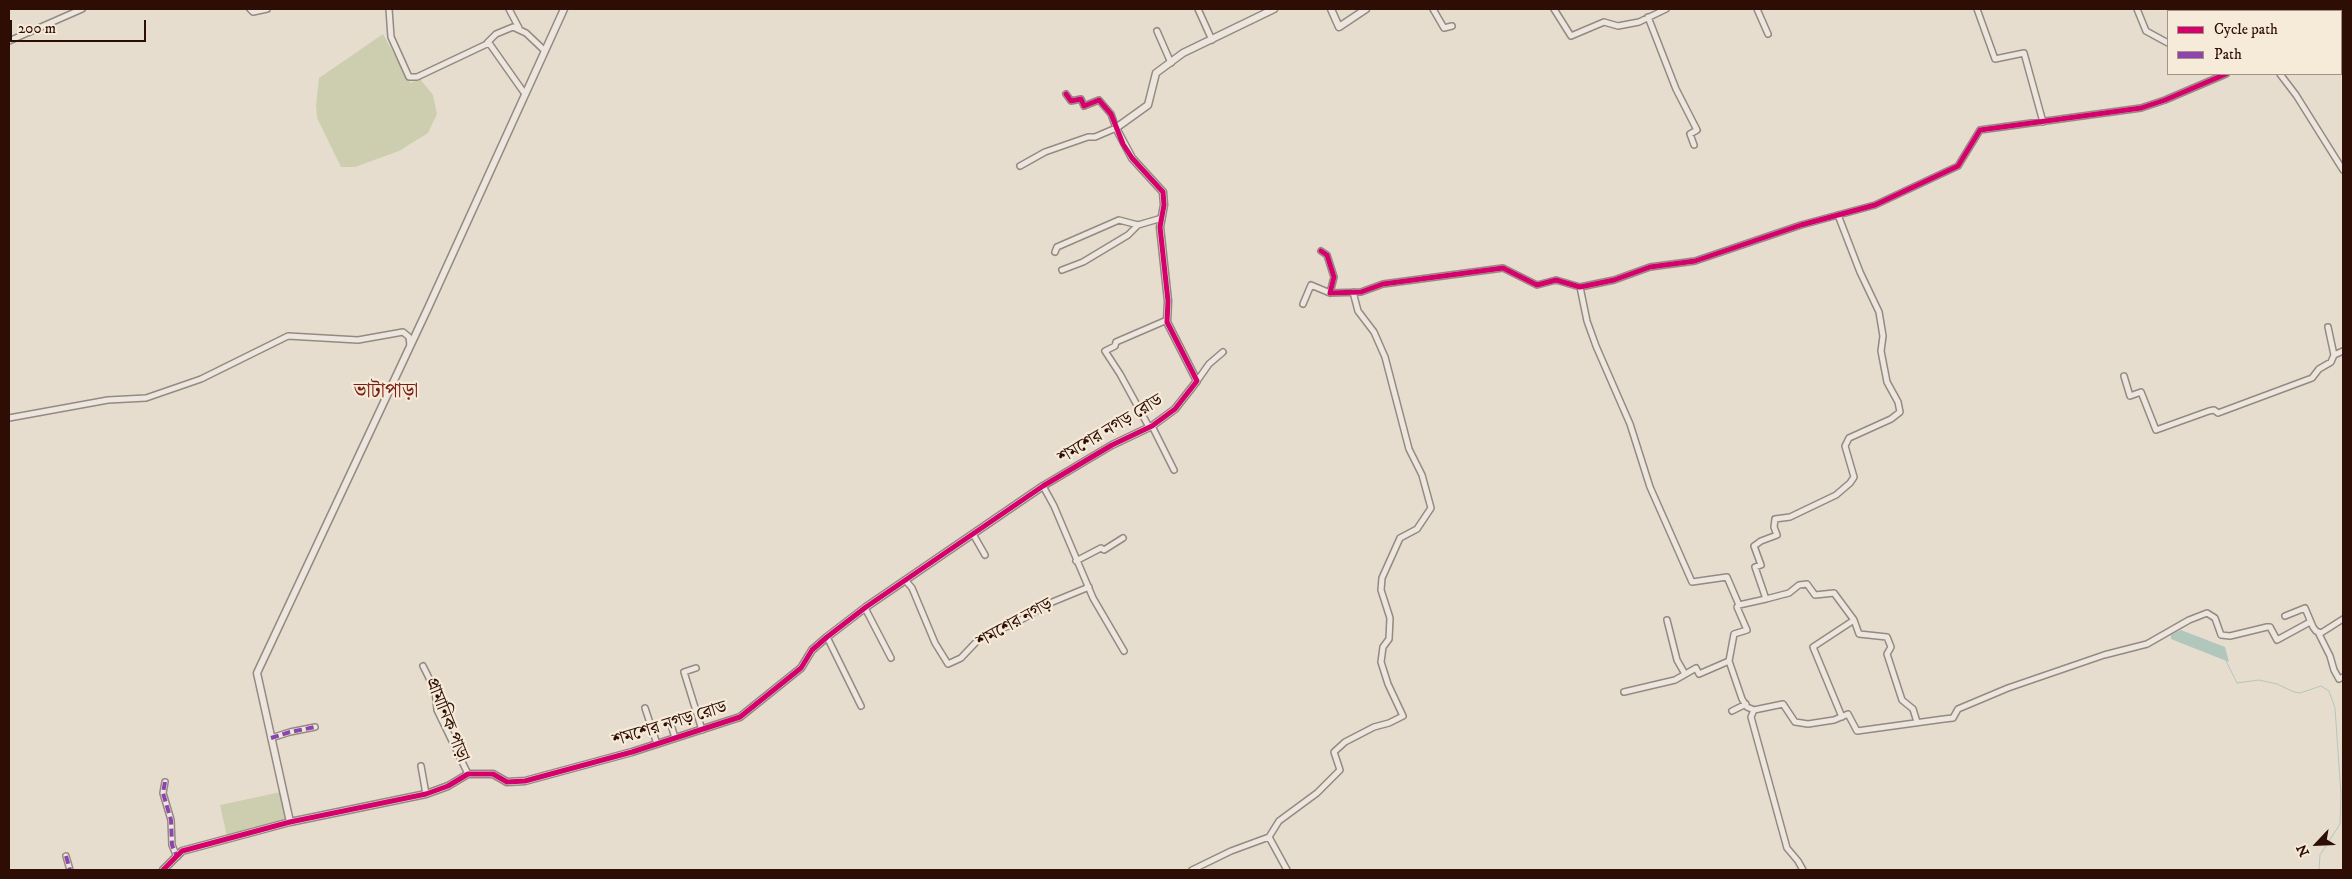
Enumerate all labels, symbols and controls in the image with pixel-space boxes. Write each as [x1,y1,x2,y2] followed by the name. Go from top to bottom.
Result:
[12,10,149,42] scale bar
[2167,10,2342,75] legend
[18,19,56,38] text: 200 m
[2214,20,2278,39] text: Cycle path
[2214,45,2242,64] text: Path
[354,381,418,405] district label: ভাটাপাড়া
[1055,390,1167,470] street label: শমশের নগড় রোড
[973,594,1057,654] street label: শমশের নগড়
[419,675,473,765] street label: প্রামানিক পাড়া
[610,697,730,753] street label: শমশের নগড় রোড
[2292,819,2342,869] north arrow
[2293,841,2314,859] text: N

